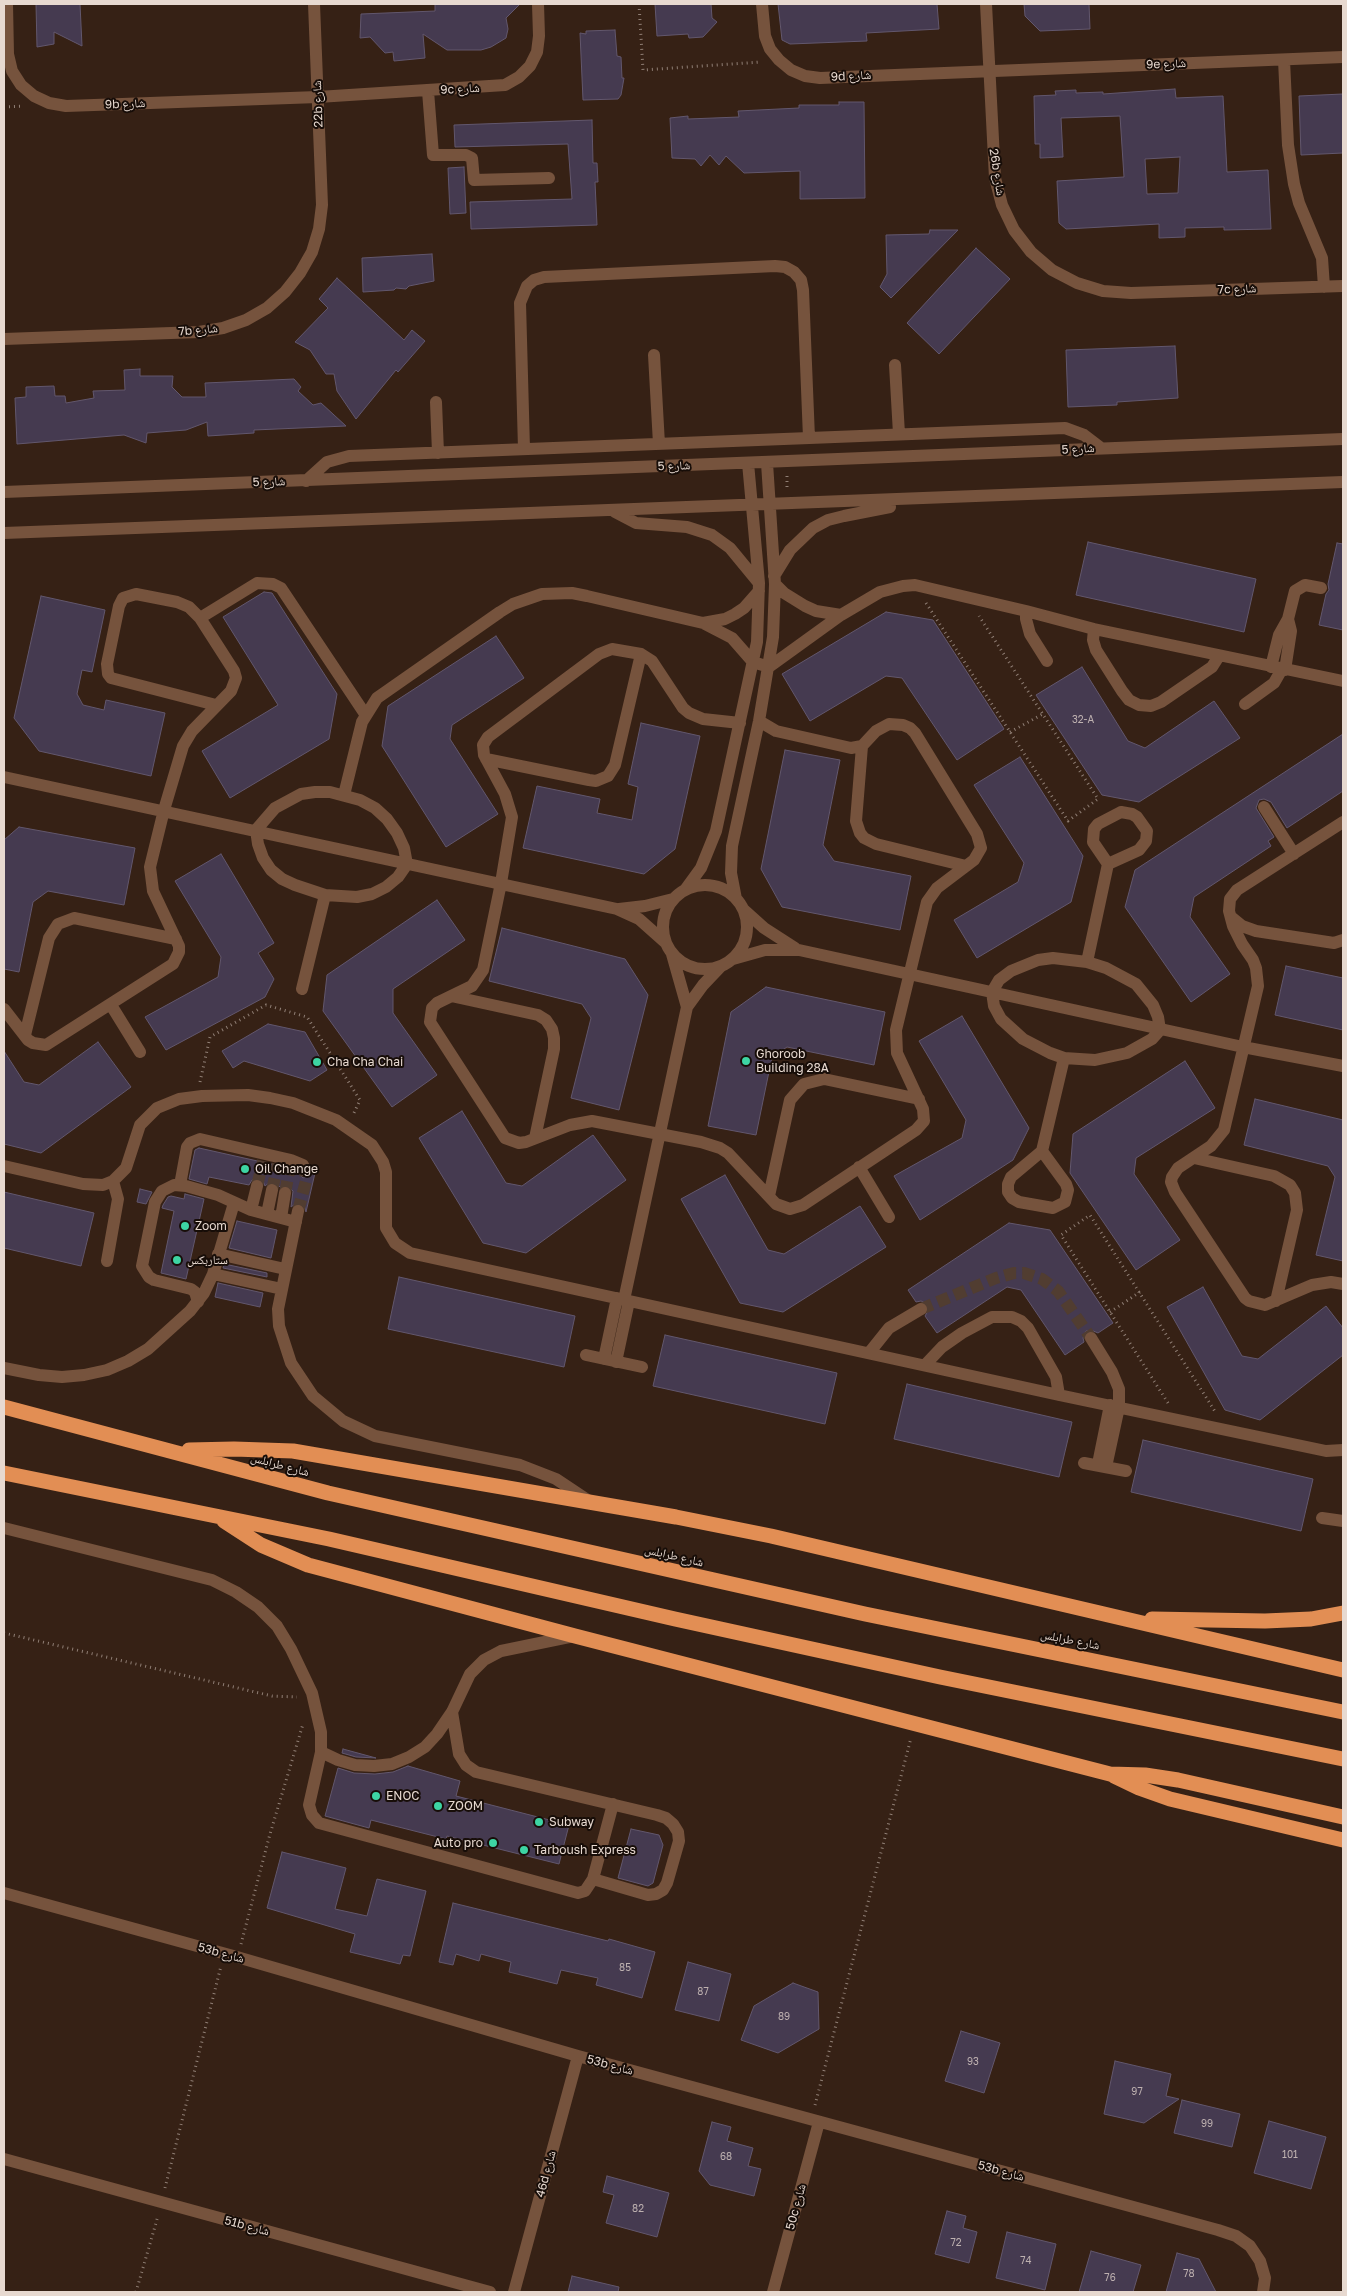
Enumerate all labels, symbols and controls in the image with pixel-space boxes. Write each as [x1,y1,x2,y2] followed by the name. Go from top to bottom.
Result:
[1146,56,1186,72] street label: 9e شارع
[830,68,872,84] street label: 9d شارع
[310,80,326,128] street label: 22b شارع
[440,81,480,97] street label: 9c شارع
[105,96,145,112] street label: 9b شارع
[986,147,1008,197] street label: 26b شارع
[1217,281,1257,297] street label: 7c شارع
[178,321,218,339] street label: 7b شارع
[1061,441,1095,457] street label: شارع 5
[657,458,691,474] street label: شارع 5
[252,474,286,490] street label: شارع 5
[1072,714,1094,726] house number: 32-A
[756,1047,829,1075] place label: Ghoroob Building 28A
[327,1055,403,1069] place label: Cha Cha Chai
[740,1055,752,1067] marker: Ghoroob Building 28A
[311,1056,323,1068] marker: Cha Cha Chai
[255,1162,318,1176] place label: Oil Change
[239,1163,251,1175] marker: Oil Change
[195,1219,227,1233] place label: Zoom
[179,1220,191,1232] marker: Zoom
[187,1253,228,1267] place label: ستاربكس
[171,1254,183,1266] marker: ستاربكس
[249,1450,311,1480] street label: شارع طرابلس
[643,1542,705,1570] street label: شارع طرابلس
[1039,1627,1101,1653] street label: شارع طرابلس
[386,1789,419,1803] place label: ENOC
[370,1790,382,1802] marker: ENOC
[448,1799,483,1813] place label: ZOOM
[432,1800,444,1812] marker: ZOOM
[549,1815,594,1829] place label: Subway
[533,1816,545,1828] marker: Subway
[434,1836,483,1850] place label: Auto pro
[487,1837,499,1849] marker: Auto pro
[534,1843,636,1857] place label: Tarboush Express
[518,1844,530,1856] marker: Tarboush Express
[196,1940,246,1966] street label: 53b شارع
[619,1962,631,1974] house number: 85
[697,1986,709,1998] house number: 87
[778,2011,790,2023] house number: 89
[585,2052,635,2078] street label: 53b شارع
[967,2056,979,2068] house number: 93
[1131,2086,1143,2098] house number: 97
[1201,2118,1213,2130] house number: 99
[533,2149,559,2199] street label: 46d شارع
[1282,2149,1298,2161] house number: 101
[720,2151,732,2163] house number: 68
[976,2158,1026,2184] street label: 53b شارع
[783,2183,809,2231] street label: 50c شارع
[632,2203,644,2215] house number: 82
[223,2213,271,2239] street label: 51b شارع
[950,2237,962,2249] house number: 72
[1020,2255,1032,2267] house number: 74
[1183,2268,1195,2280] house number: 78
[1104,2272,1116,2284] house number: 76

